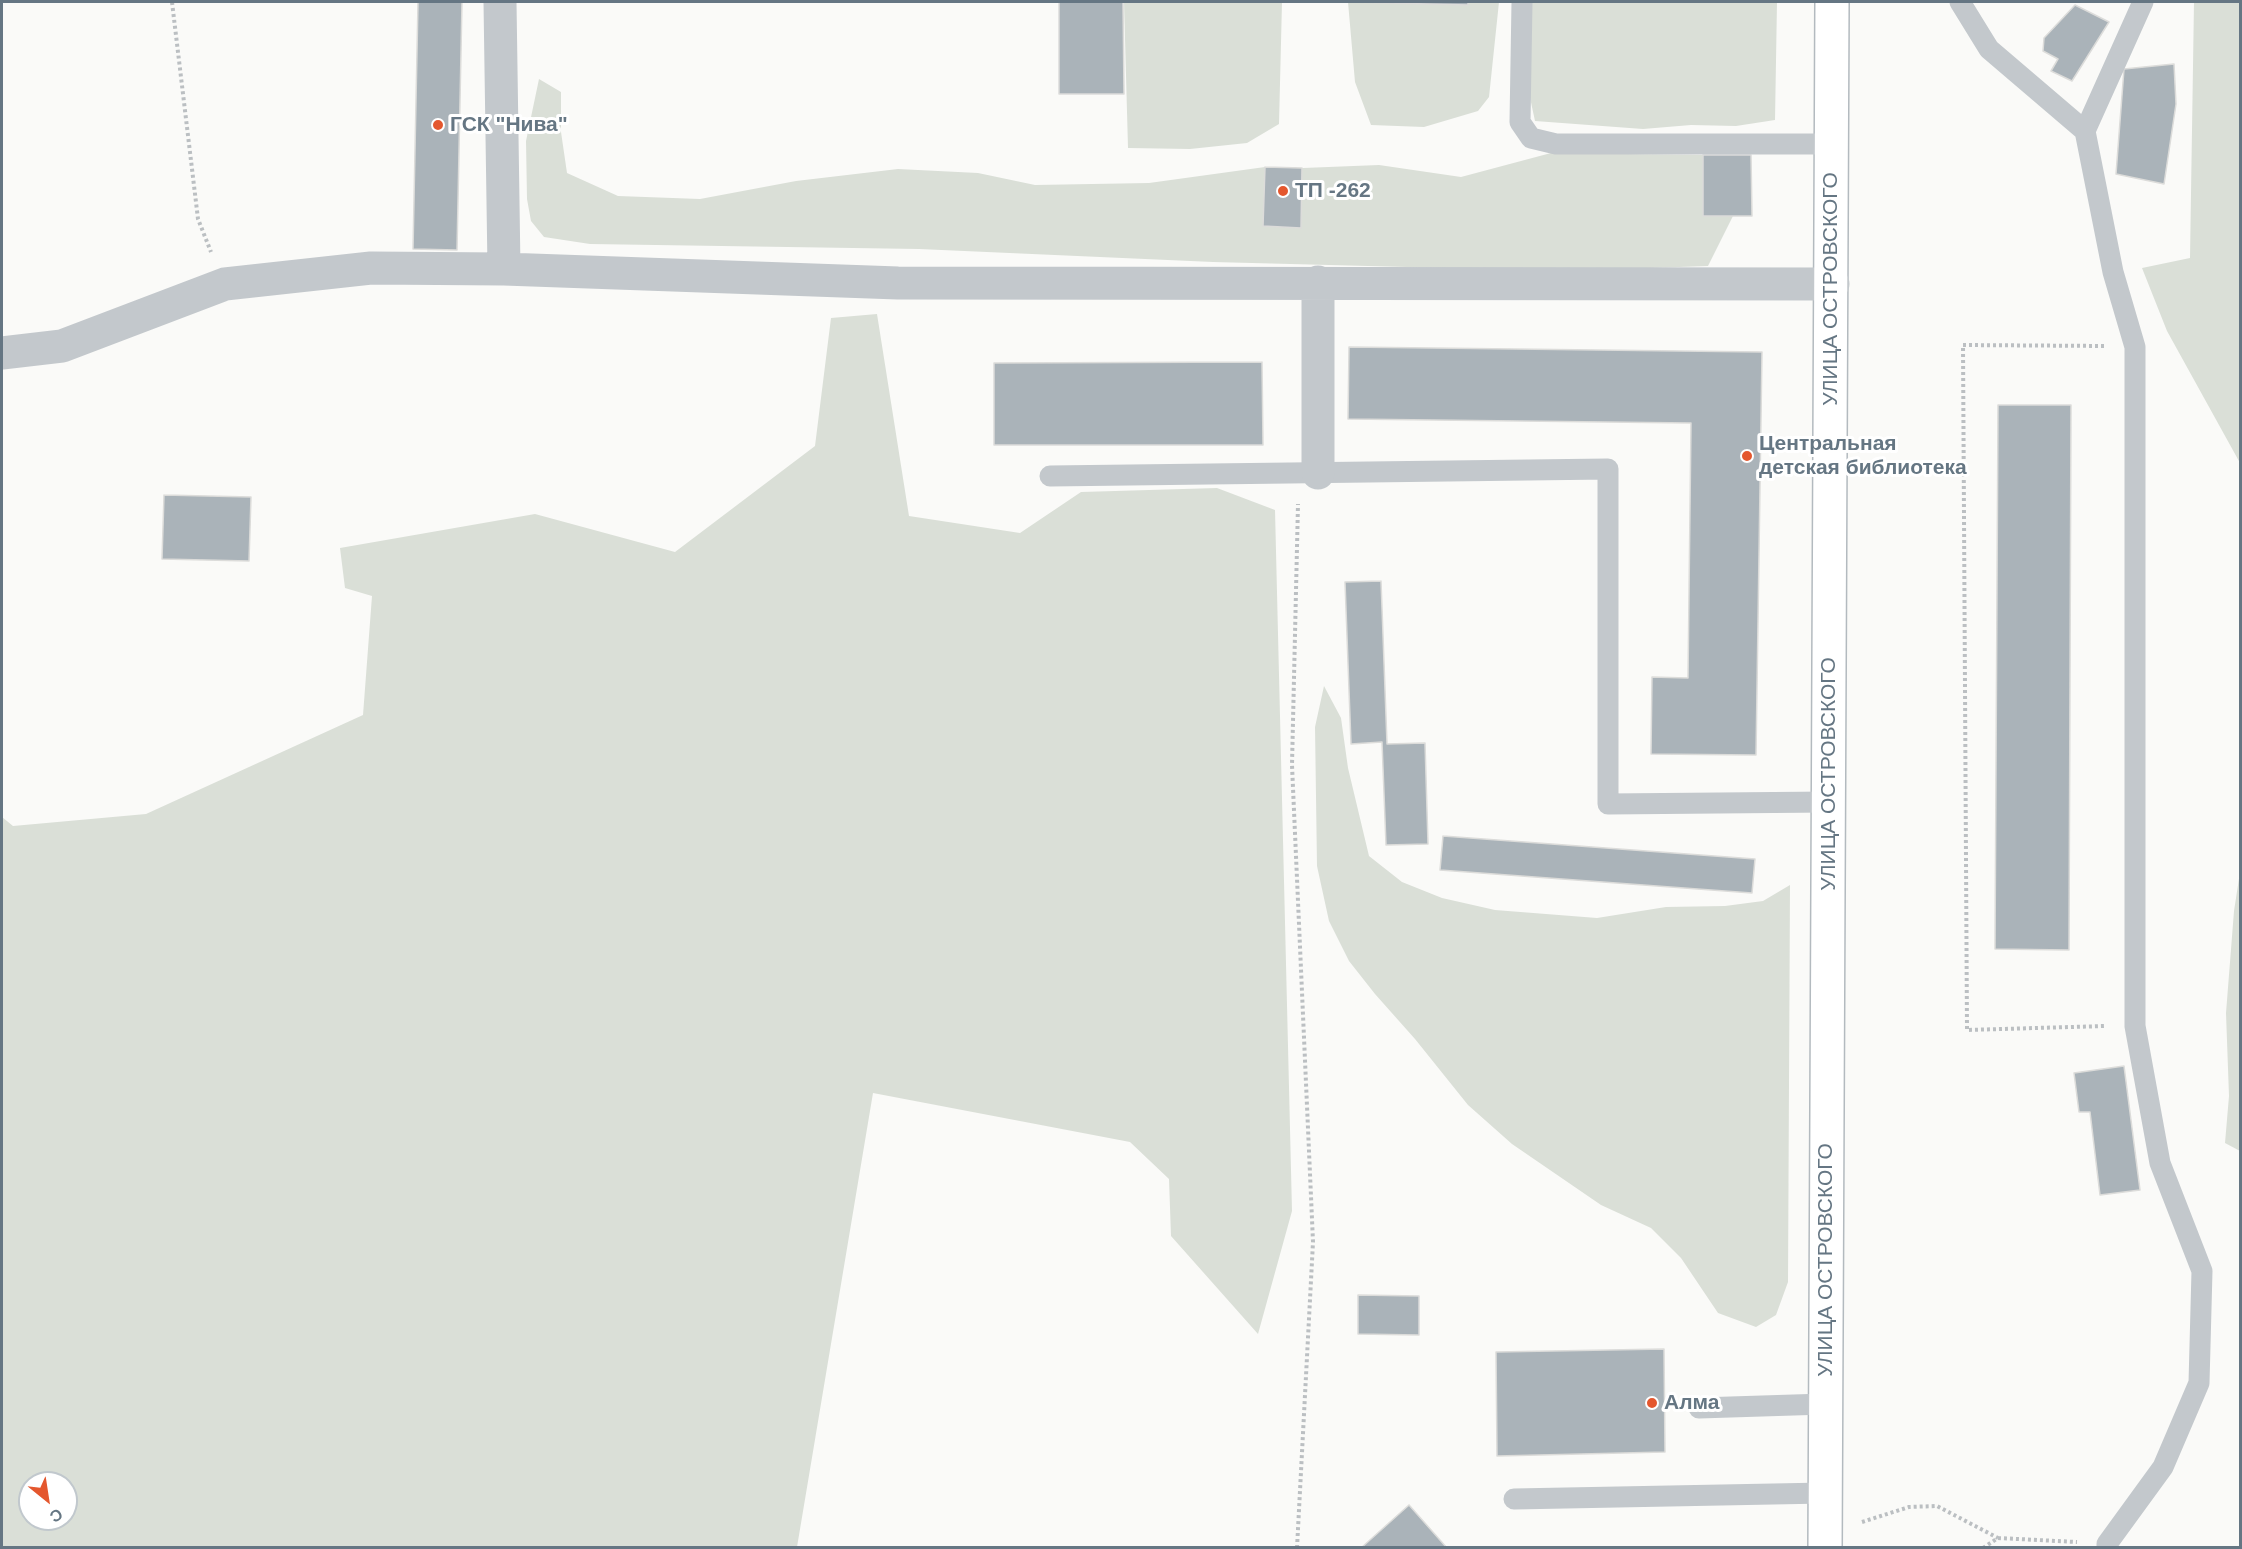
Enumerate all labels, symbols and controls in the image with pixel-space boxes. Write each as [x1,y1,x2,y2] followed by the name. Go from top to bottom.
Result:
[450,112,568,138] place label: ГСК "Нива"
[431,118,445,132] marker: ГСК "Нива"
[1818,172,1844,406] street label: УЛИЦА ОСТРОВСКОГО
[1295,178,1371,204] place label: ТП -262
[1276,184,1290,198] marker: ТП -262
[1759,431,1967,481] place label: Центральная детская библиотека
[1740,449,1754,463] marker: Центральная детская библиотека
[1816,657,1842,891] street label: УЛИЦА ОСТРОВСКОГО
[1813,1143,1839,1377] street label: УЛИЦА ОСТРОВСКОГО
[1664,1390,1719,1416] place label: Алма
[1645,1396,1659,1410] marker: Алма
[18,1471,78,1531] north arrow
[47,1505,66,1526] text: С

